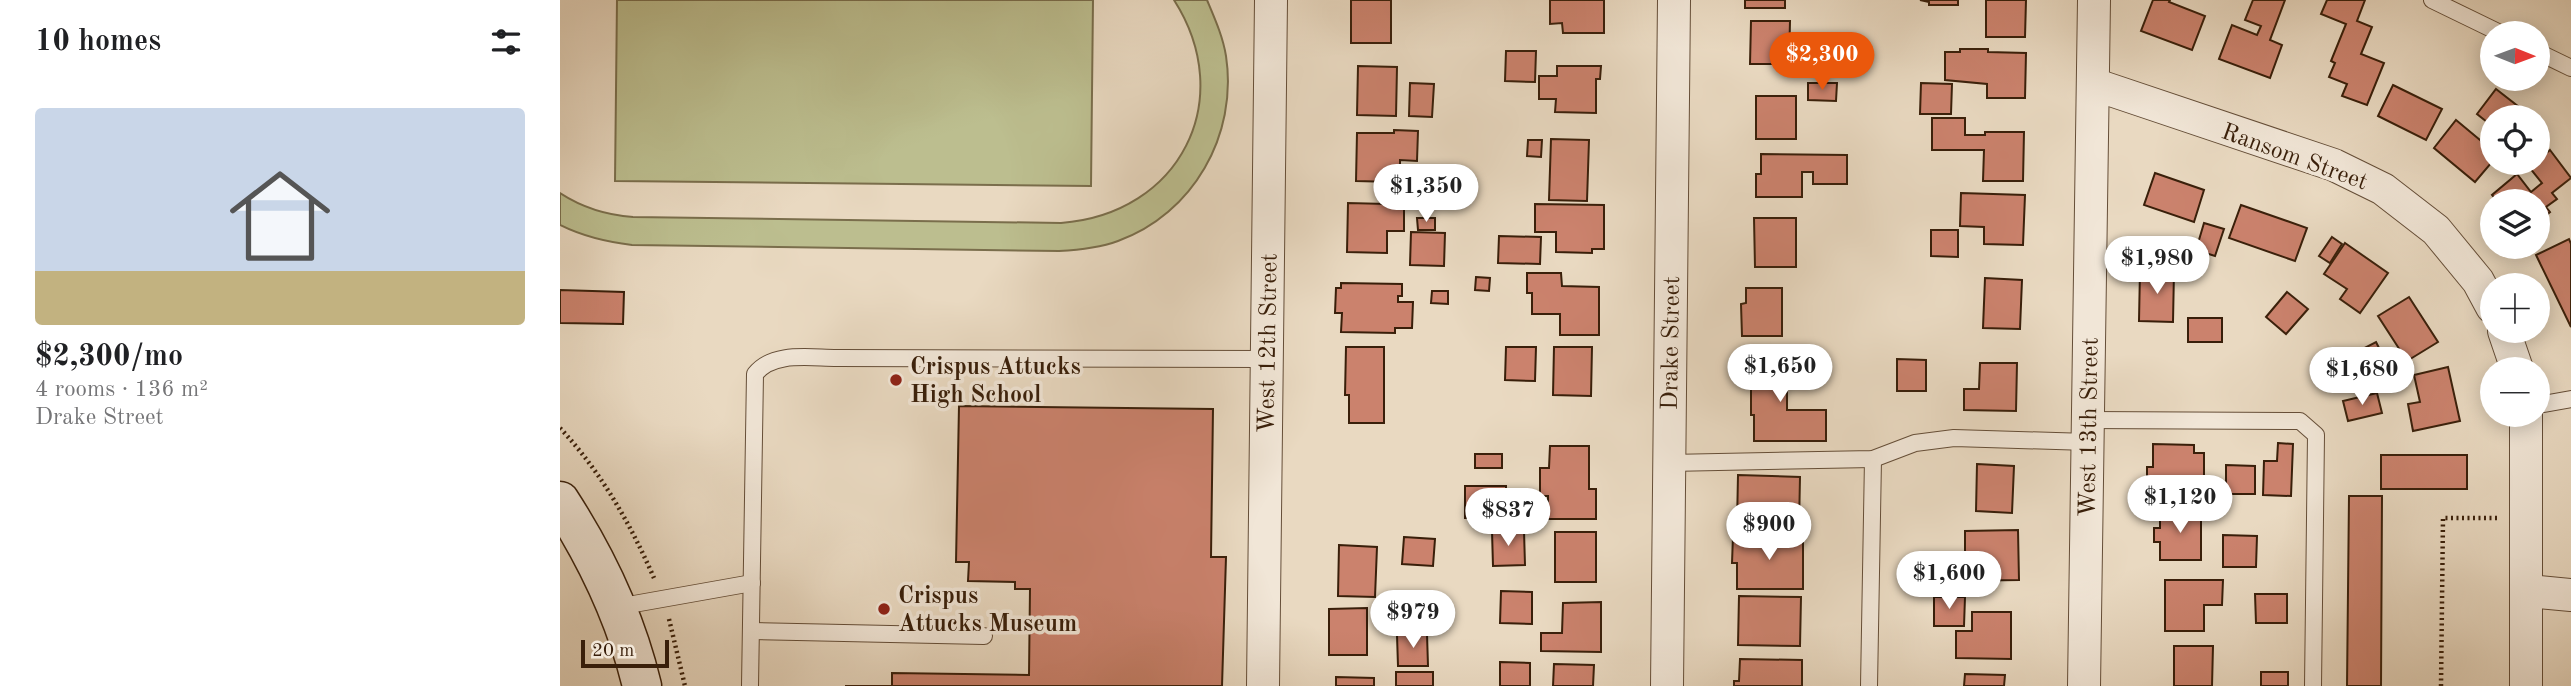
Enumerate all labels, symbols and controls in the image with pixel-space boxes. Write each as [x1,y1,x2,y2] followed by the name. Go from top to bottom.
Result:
[2480,21,2550,91] north arrow
[2480,21,2550,427] map controls
[487,23,525,61] icon: filters
[35,27,161,57] text: 10 homes
[1765,32,1879,92] pin: $2,300
[1785,43,1859,66] text: $2,300
[2480,105,2550,175] button: locate
[2218,120,2371,195] street label: Ransom Street
[217,153,343,279] icon: home
[1369,164,1483,224] pin: $1,350
[1389,175,1463,198] text: $1,350
[2480,189,2550,259] button: layers
[2100,236,2214,296] pin: $1,980
[2120,247,2194,270] text: $1,980
[1255,253,1283,433] street label: West 12th Street
[2480,273,2550,343] button: +
[1659,276,1685,410] street label: Drake Street
[2076,337,2104,517] street label: West 13th Street
[35,342,183,372] text: $2,300/mo
[1723,344,1837,404] pin: $1,650
[2305,348,2419,407] pin: $1,680
[1743,355,1817,378] text: $1,650
[910,356,1081,408] place label: Crispus Attucks High School
[2480,357,2550,427] button: −
[2325,358,2399,381] text: $1,680
[888,372,904,388] marker: Crispus Attucks High School
[35,378,208,401] text: 4 rooms · 136 m²
[35,406,164,429] text: Drake Street
[2123,476,2237,535] pin: $1,120
[2143,486,2217,509] text: $1,120
[1467,489,1549,548] pin: $837
[1481,499,1535,522] text: $837
[1728,503,1810,562] pin: $900
[1742,513,1796,536] text: $900
[1892,552,2006,611] pin: $1,600
[1912,562,1986,585] text: $1,600
[898,585,1077,637] place label: Crispus Attucks Museum
[1372,590,1454,650] pin: $979
[876,601,892,617] marker: Crispus Attucks Museum
[1386,601,1440,624] text: $979
[581,637,668,669] scale bar
[592,642,634,661] text: 20 m

